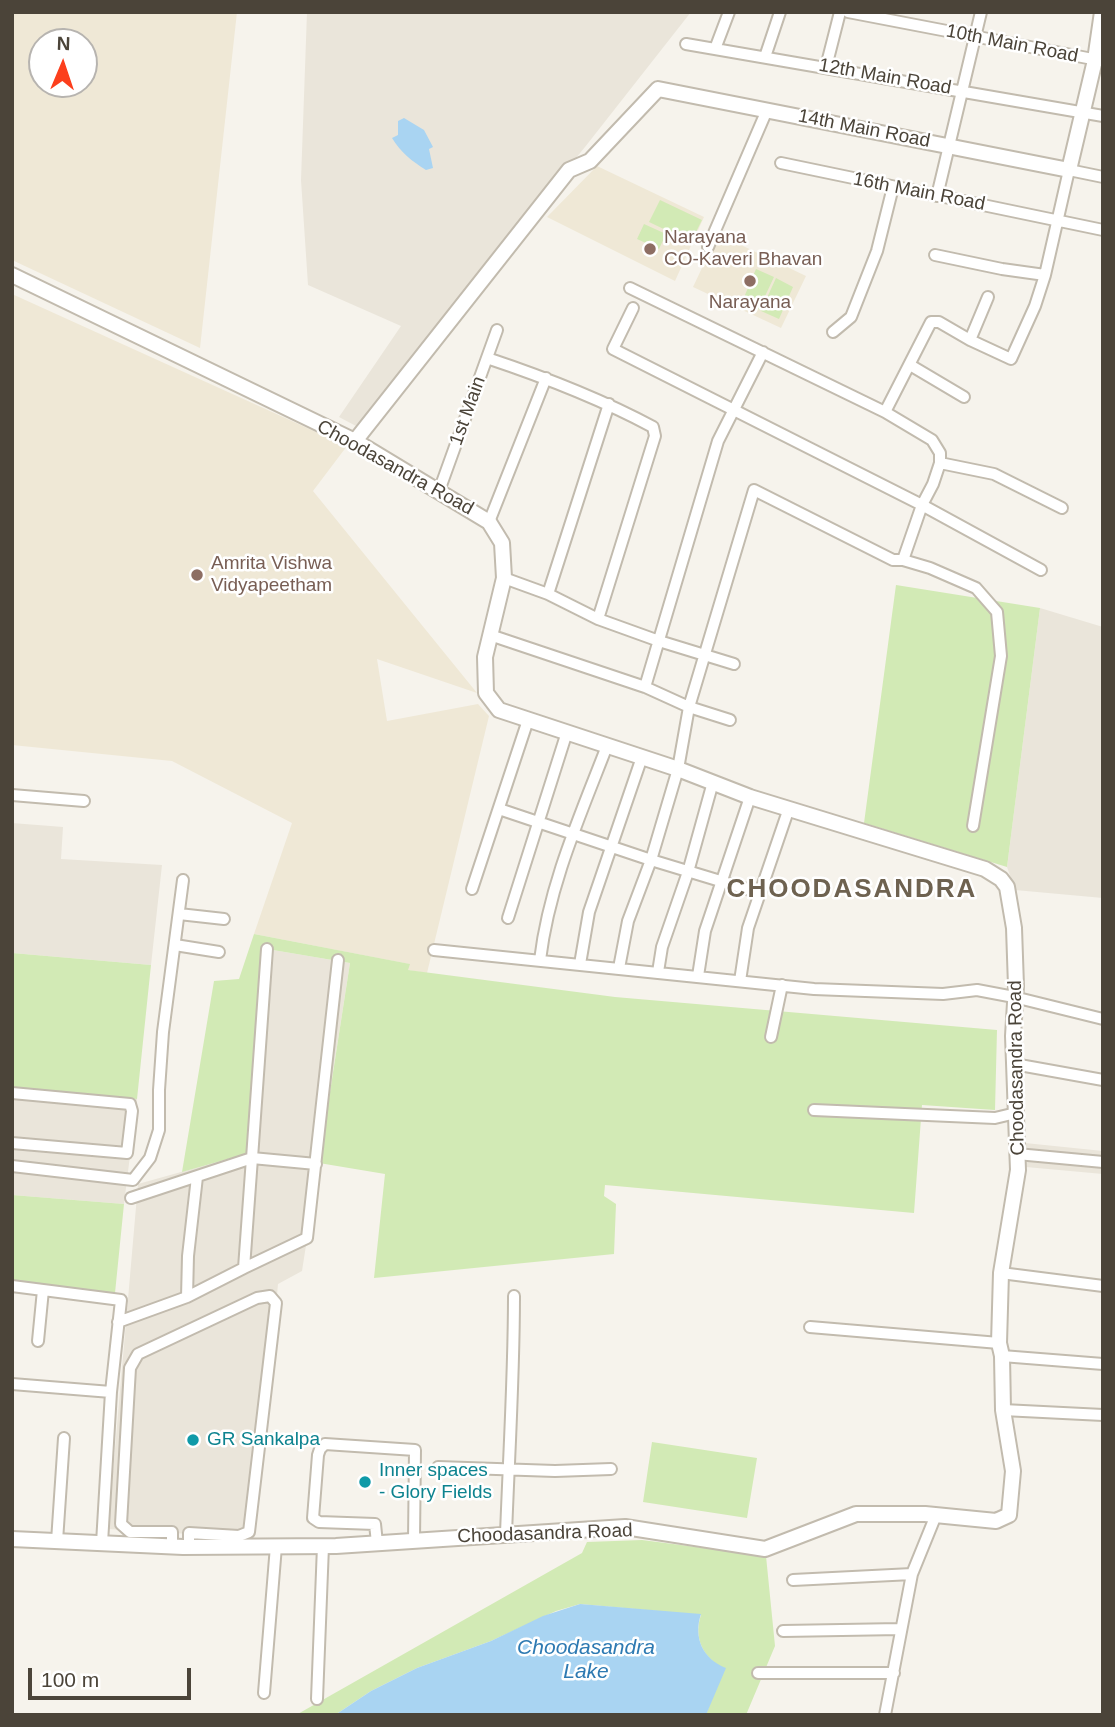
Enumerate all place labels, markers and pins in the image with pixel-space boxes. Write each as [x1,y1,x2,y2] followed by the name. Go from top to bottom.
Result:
[664,227,822,271] place label: Narayana CO-Kaveri Bhavan
[642,241,658,257] marker: Narayana CO-Kaveri Bhavan
[742,273,758,289] marker: Narayana
[709,292,791,314] place label: Narayana
[211,553,332,597] place label: Amrita Vishwa Vidyapeetham
[189,567,205,583] marker: Amrita Vishwa Vidyapeetham
[207,1429,320,1451] place label: GR Sankalpa
[185,1432,201,1448] marker: GR Sankalpa
[379,1460,492,1504] place label: Inner spaces - Glory Fields
[357,1474,373,1490] marker: Inner spaces - Glory Fields

